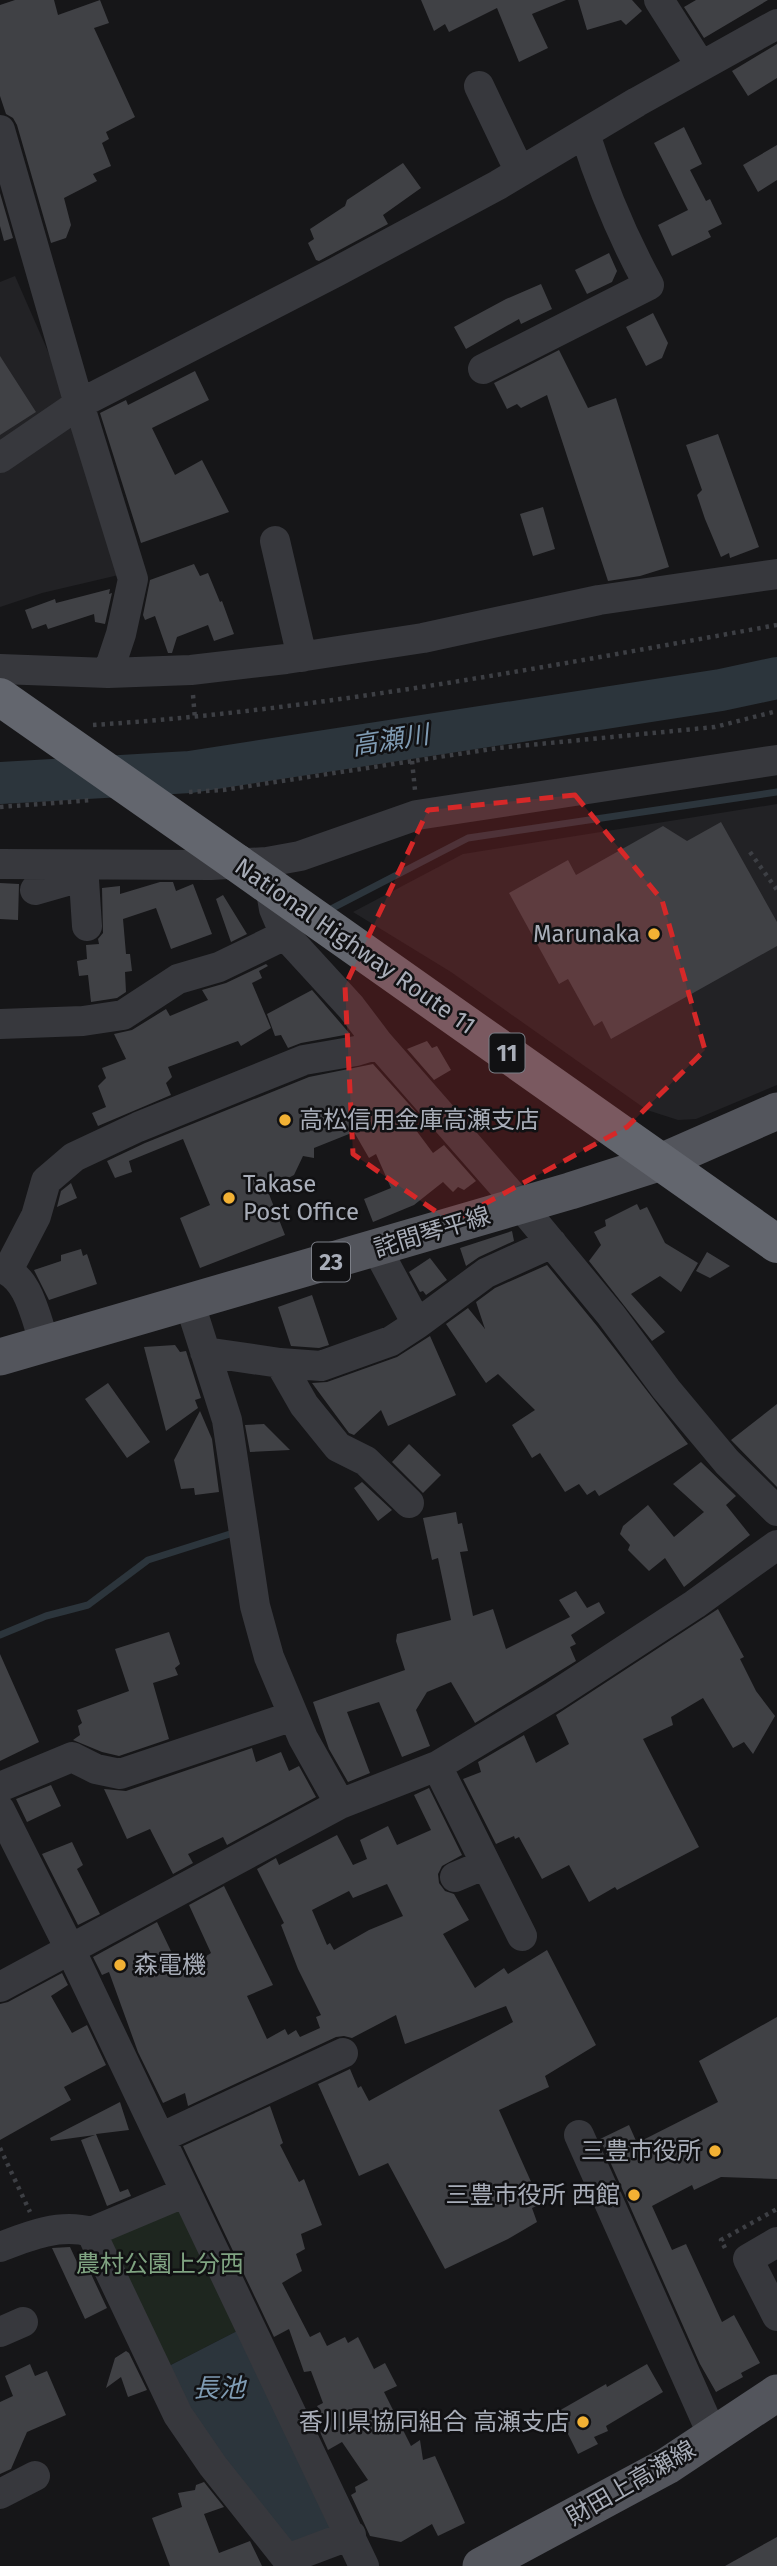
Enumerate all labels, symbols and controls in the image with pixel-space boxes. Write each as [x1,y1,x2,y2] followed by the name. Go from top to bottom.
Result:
[349,719,434,762] water label: 高瀬川
[229,852,481,1040] street label: National Highway Route 11
[533,920,640,948] place label: Marunaka
[646,926,662,942] marker: Marunaka
[490,1034,524,1072] road number: 11
[299,1106,539,1134] place label: 高松信用金庫高瀬支店
[277,1112,293,1128] marker: 高松信用金庫高瀬支店
[243,1170,359,1226] place label: Takase Post Office
[221,1190,237,1206] marker: Takase Post Office
[371,1201,493,1263] street label: 詫間琴平線
[312,1242,350,1282] road number: 23
[134,1951,206,1979] place label: 森電機
[112,1957,128,1973] marker: 森電機
[581,2137,701,2165] place label: 三豊市役所
[707,2143,723,2159] marker: 三豊市役所
[446,2181,620,2209] place label: 三豊市役所 西館
[626,2187,642,2203] marker: 三豊市役所 西館
[76,2250,244,2278] park label: 農村公園上分西
[193,2373,248,2404] water label: 長池
[299,2408,569,2436] place label: 香川県協同組合 高瀬支店
[575,2414,591,2430] marker: 香川県協同組合 高瀬支店
[562,2435,700,2531] street label: 財田上高瀬線

